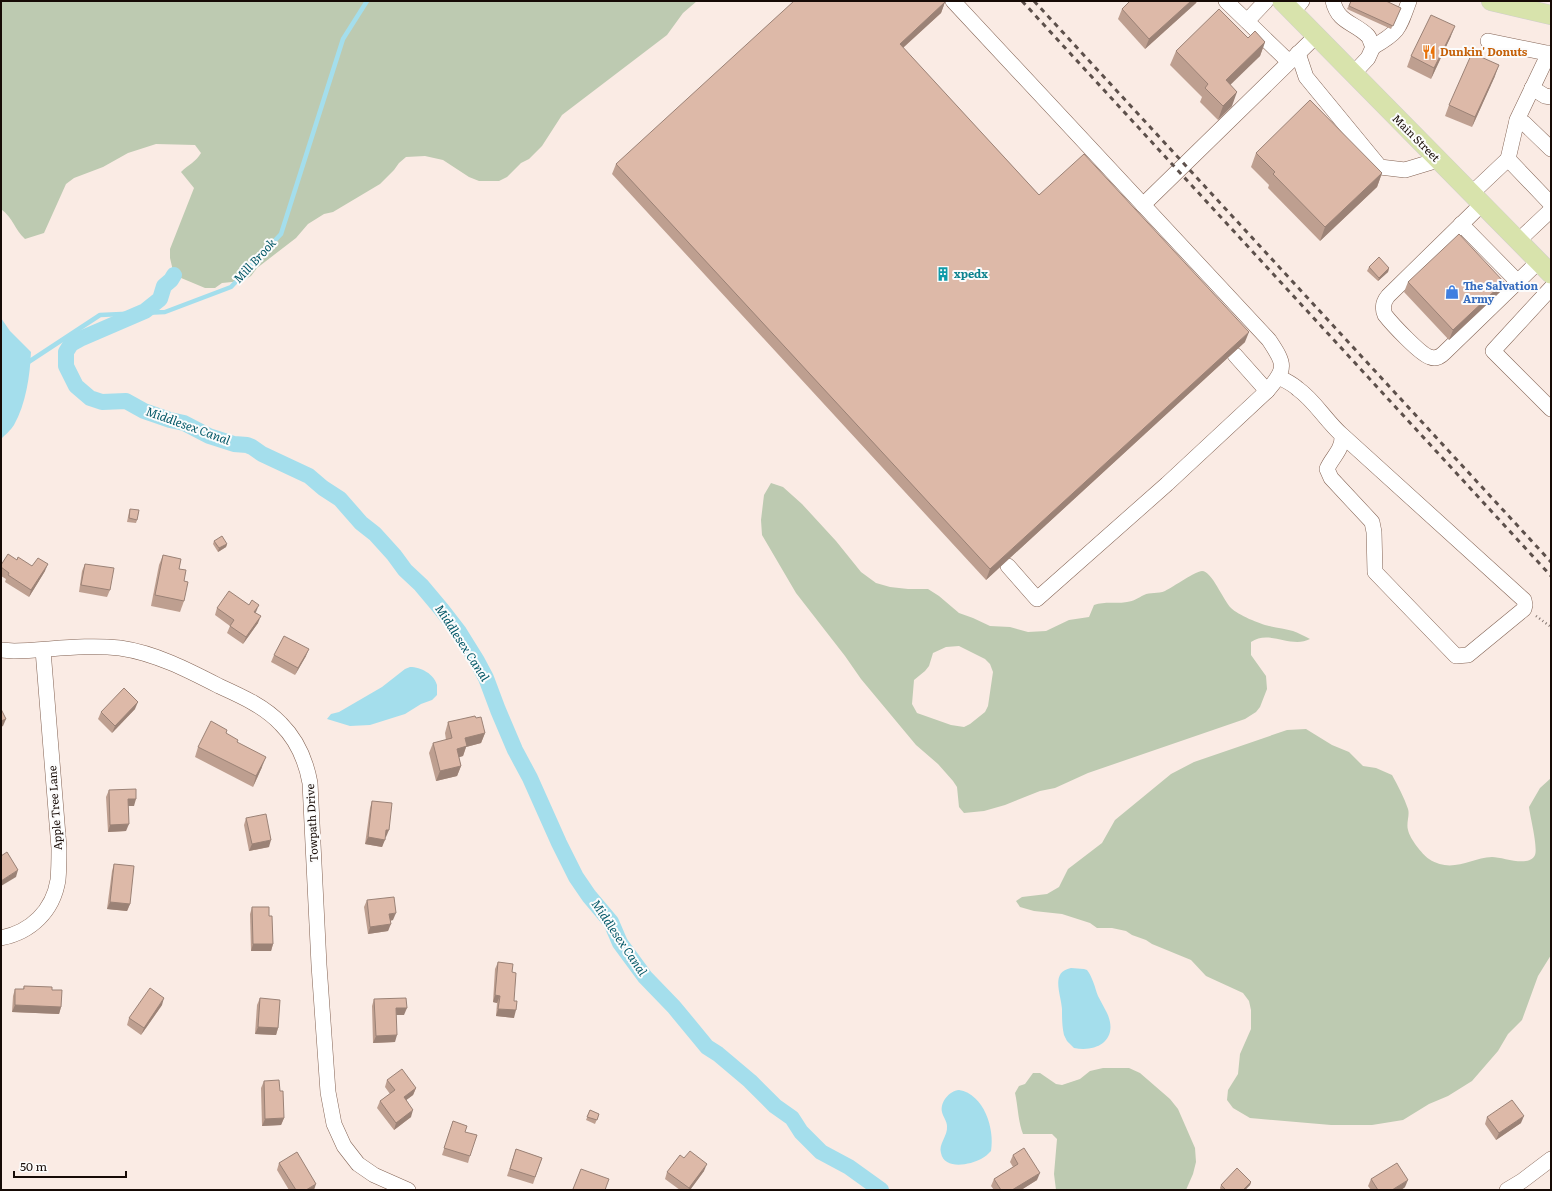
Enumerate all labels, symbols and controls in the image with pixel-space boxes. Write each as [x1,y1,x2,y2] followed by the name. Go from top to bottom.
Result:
[1440,43,1528,59] place label: Dunkin' Donuts
[1421,44,1437,60] restaurant icon: Dunkin' Donuts
[1389,110,1444,165] street label: Main Street
[229,234,280,287] water label: Mill Brook
[954,265,988,281] place label: xpedx
[935,266,951,282] building icon: xpedx
[1463,277,1538,306] place label: The Salvation Army
[1444,284,1460,300] shop icon: The Salvation Army
[144,401,234,449] water label: Middlesex Canal
[431,601,495,685] water label: Middlesex Canal
[43,765,65,851] street label: Apple Tree Lane
[301,783,321,863] street label: Towpath Drive
[588,896,652,980] water label: Middlesex Canal
[14,1153,126,1179] scale bar
[20,1157,47,1175] text: 50 m

